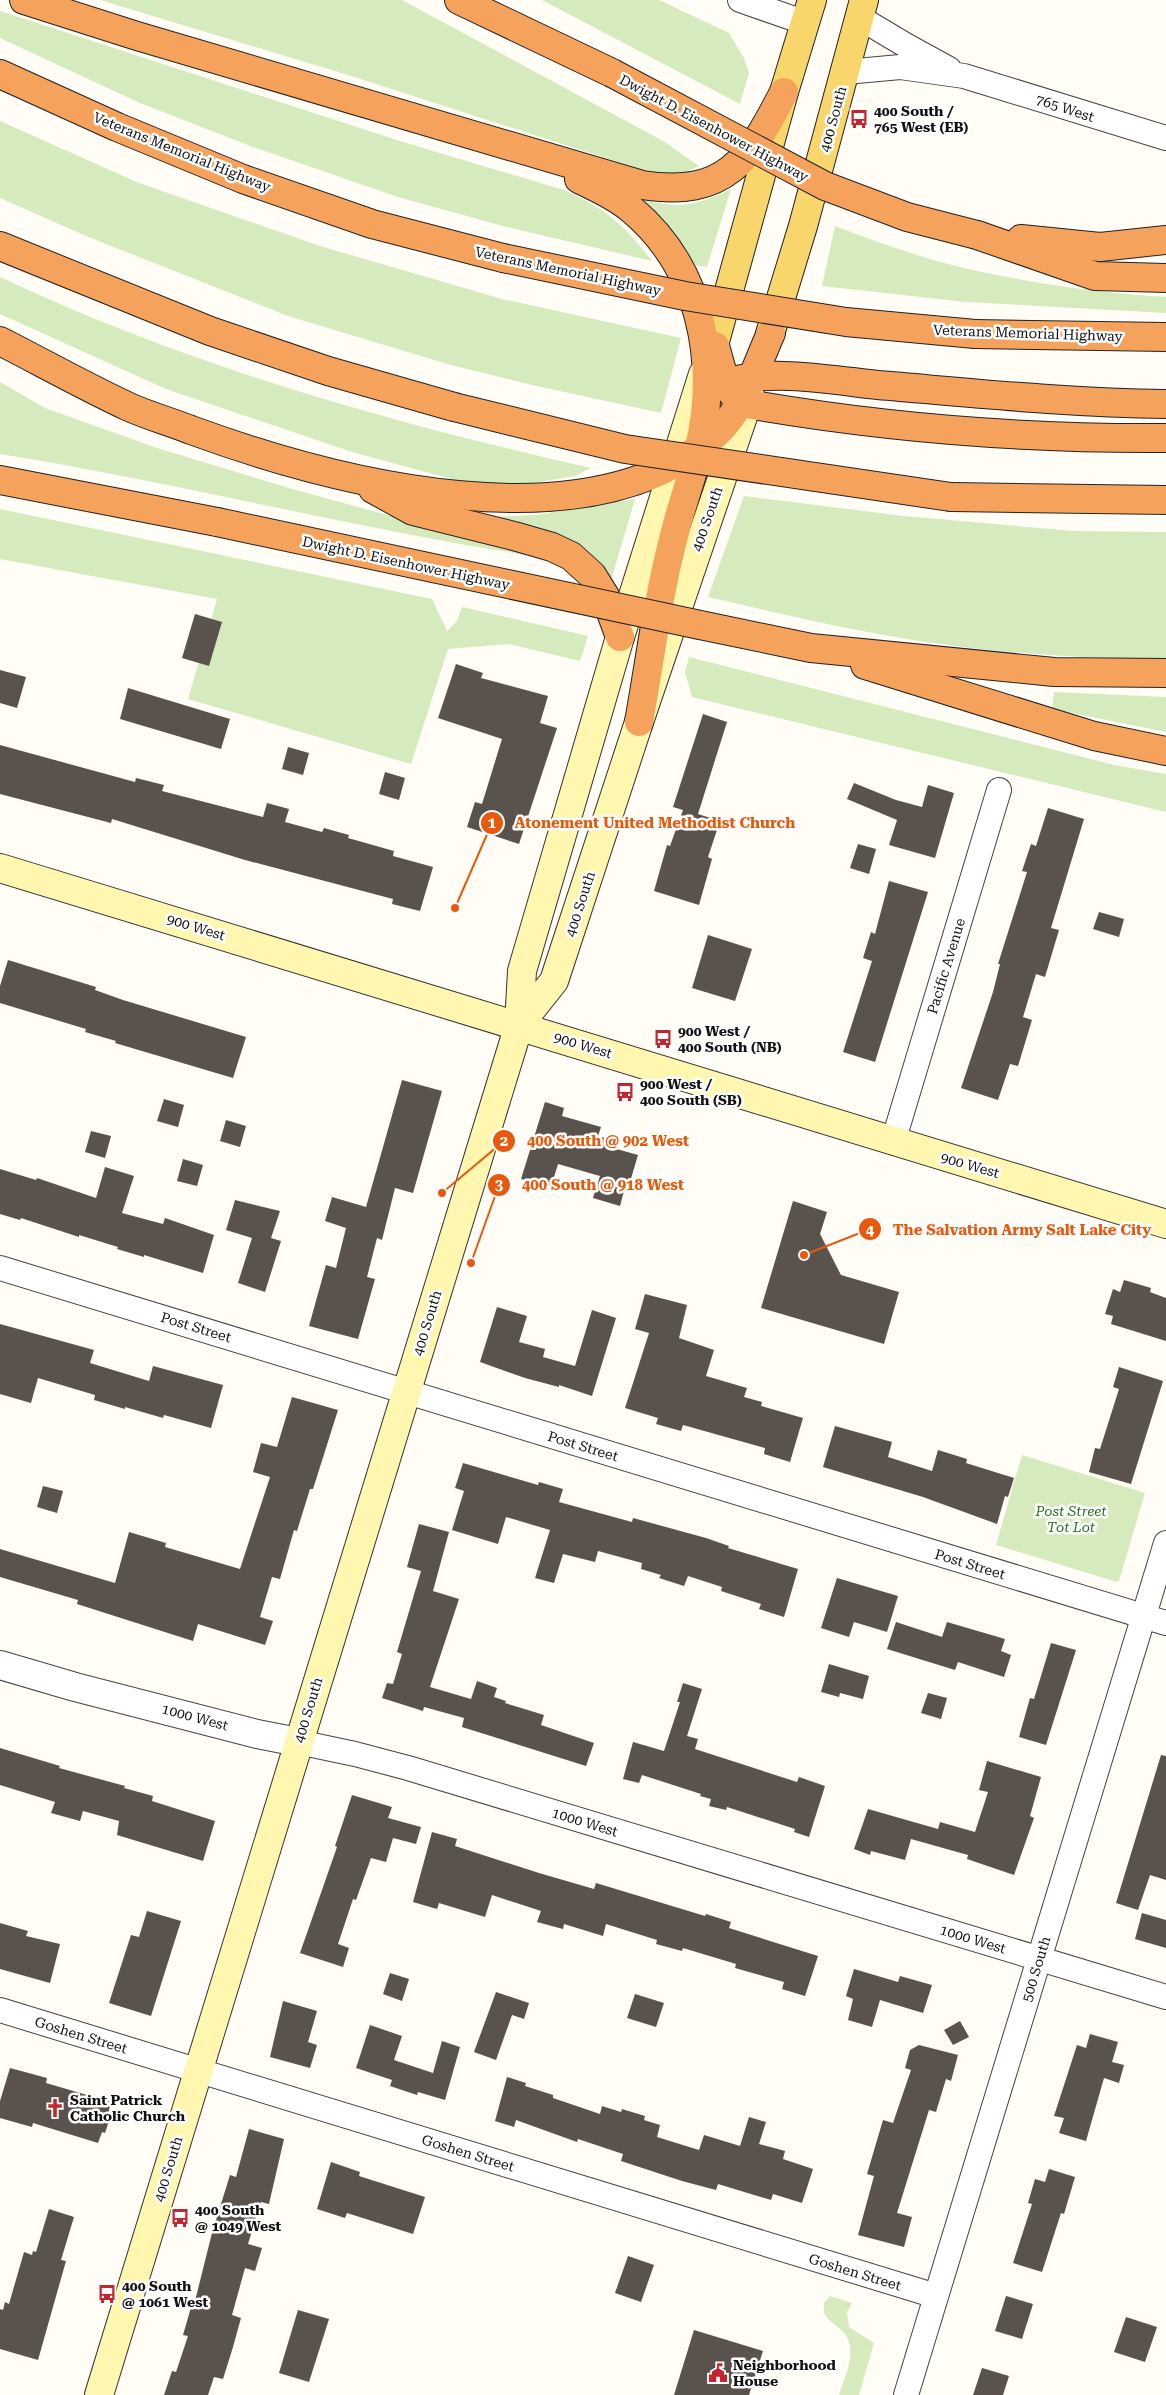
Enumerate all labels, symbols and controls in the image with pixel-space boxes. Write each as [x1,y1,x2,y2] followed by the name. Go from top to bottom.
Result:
[617,71,812,185] street label: Dwight D. Eisenhower Highway
[817,84,849,154] street label: 400 South
[1034,91,1096,125] street label: 765 West
[874,103,968,135] place label: 400 South / 765 West (EB)
[848,108,870,130] bus stop icon: 400 South / 765 West (EB)
[91,109,274,195] street label: Veterans Memorial Highway
[474,243,663,299] street label: Veterans Memorial Highway
[933,322,1124,344] street label: Veterans Memorial Highway
[688,484,726,554] street label: 400 South
[301,533,512,593] street label: Dwight D. Eisenhower Highway
[480,808,805,838] callout: Atonement United Methodist Church
[488,814,497,832] text: 1
[515,814,795,832] text: Atonement United Methodist Church
[562,869,598,939] street label: 400 South
[165,911,227,943] street label: 900 West
[924,916,968,1016] street label: Pacific Avenue
[678,1023,782,1055] place label: 900 West / 400 South (NB)
[652,1028,674,1050] bus stop icon: 900 West / 400 South (NB)
[552,1029,614,1061] street label: 900 West
[640,1076,742,1108] place label: 900 West / 400 South (SB)
[614,1081,636,1103] bus stop icon: 900 West / 400 South (SB)
[492,1126,699,1156] callout: 400 South @ 902 West
[500,1132,508,1150] text: 2
[527,1132,689,1150] text: 400 South @ 902 West
[939,1149,1001,1181] street label: 900 West
[487,1170,694,1200] callout: 400 South @ 918 West
[495,1176,504,1194] text: 3
[522,1176,684,1194] text: 400 South @ 918 West
[857,1214,1161,1244] callout: The Salvation Army Salt Lake City
[866,1221,875,1239] text: 4
[893,1221,1151,1239] text: The Salvation Army Salt Lake City
[409,1288,445,1358] street label: 400 South
[159,1309,233,1345] street label: Post Street
[546,1428,620,1464] street label: Post Street
[1034,1503,1107,1535] park label: Post Street Tot Lot
[933,1546,1007,1582] street label: Post Street
[290,1675,326,1745] street label: 400 South
[160,1700,230,1734] street label: 1000 West
[550,1804,620,1840] street label: 1000 West
[938,1921,1008,1957] street label: 1000 West
[1018,1934,1054,2004] street label: 500 South
[33,2013,129,2057] street label: Goshen Street
[70,2092,186,2124] place label: Saint Patrick Catholic Church
[44,2097,66,2119] church icon: Saint Patrick Catholic Church
[420,2131,516,2175] street label: Goshen Street
[150,2134,186,2204] street label: 400 South
[195,2202,281,2234] place label: 400 South @ 1049 West
[169,2207,191,2229] bus stop icon: 400 South @ 1049 West
[807,2250,903,2294] street label: Goshen Street
[122,2278,208,2310] place label: 400 South @ 1061 West
[96,2283,118,2305] bus stop icon: 400 South @ 1061 West
[733,2357,837,2389] place label: Neighborhood House
[707,2362,729,2384] public building icon: Neighborhood House

